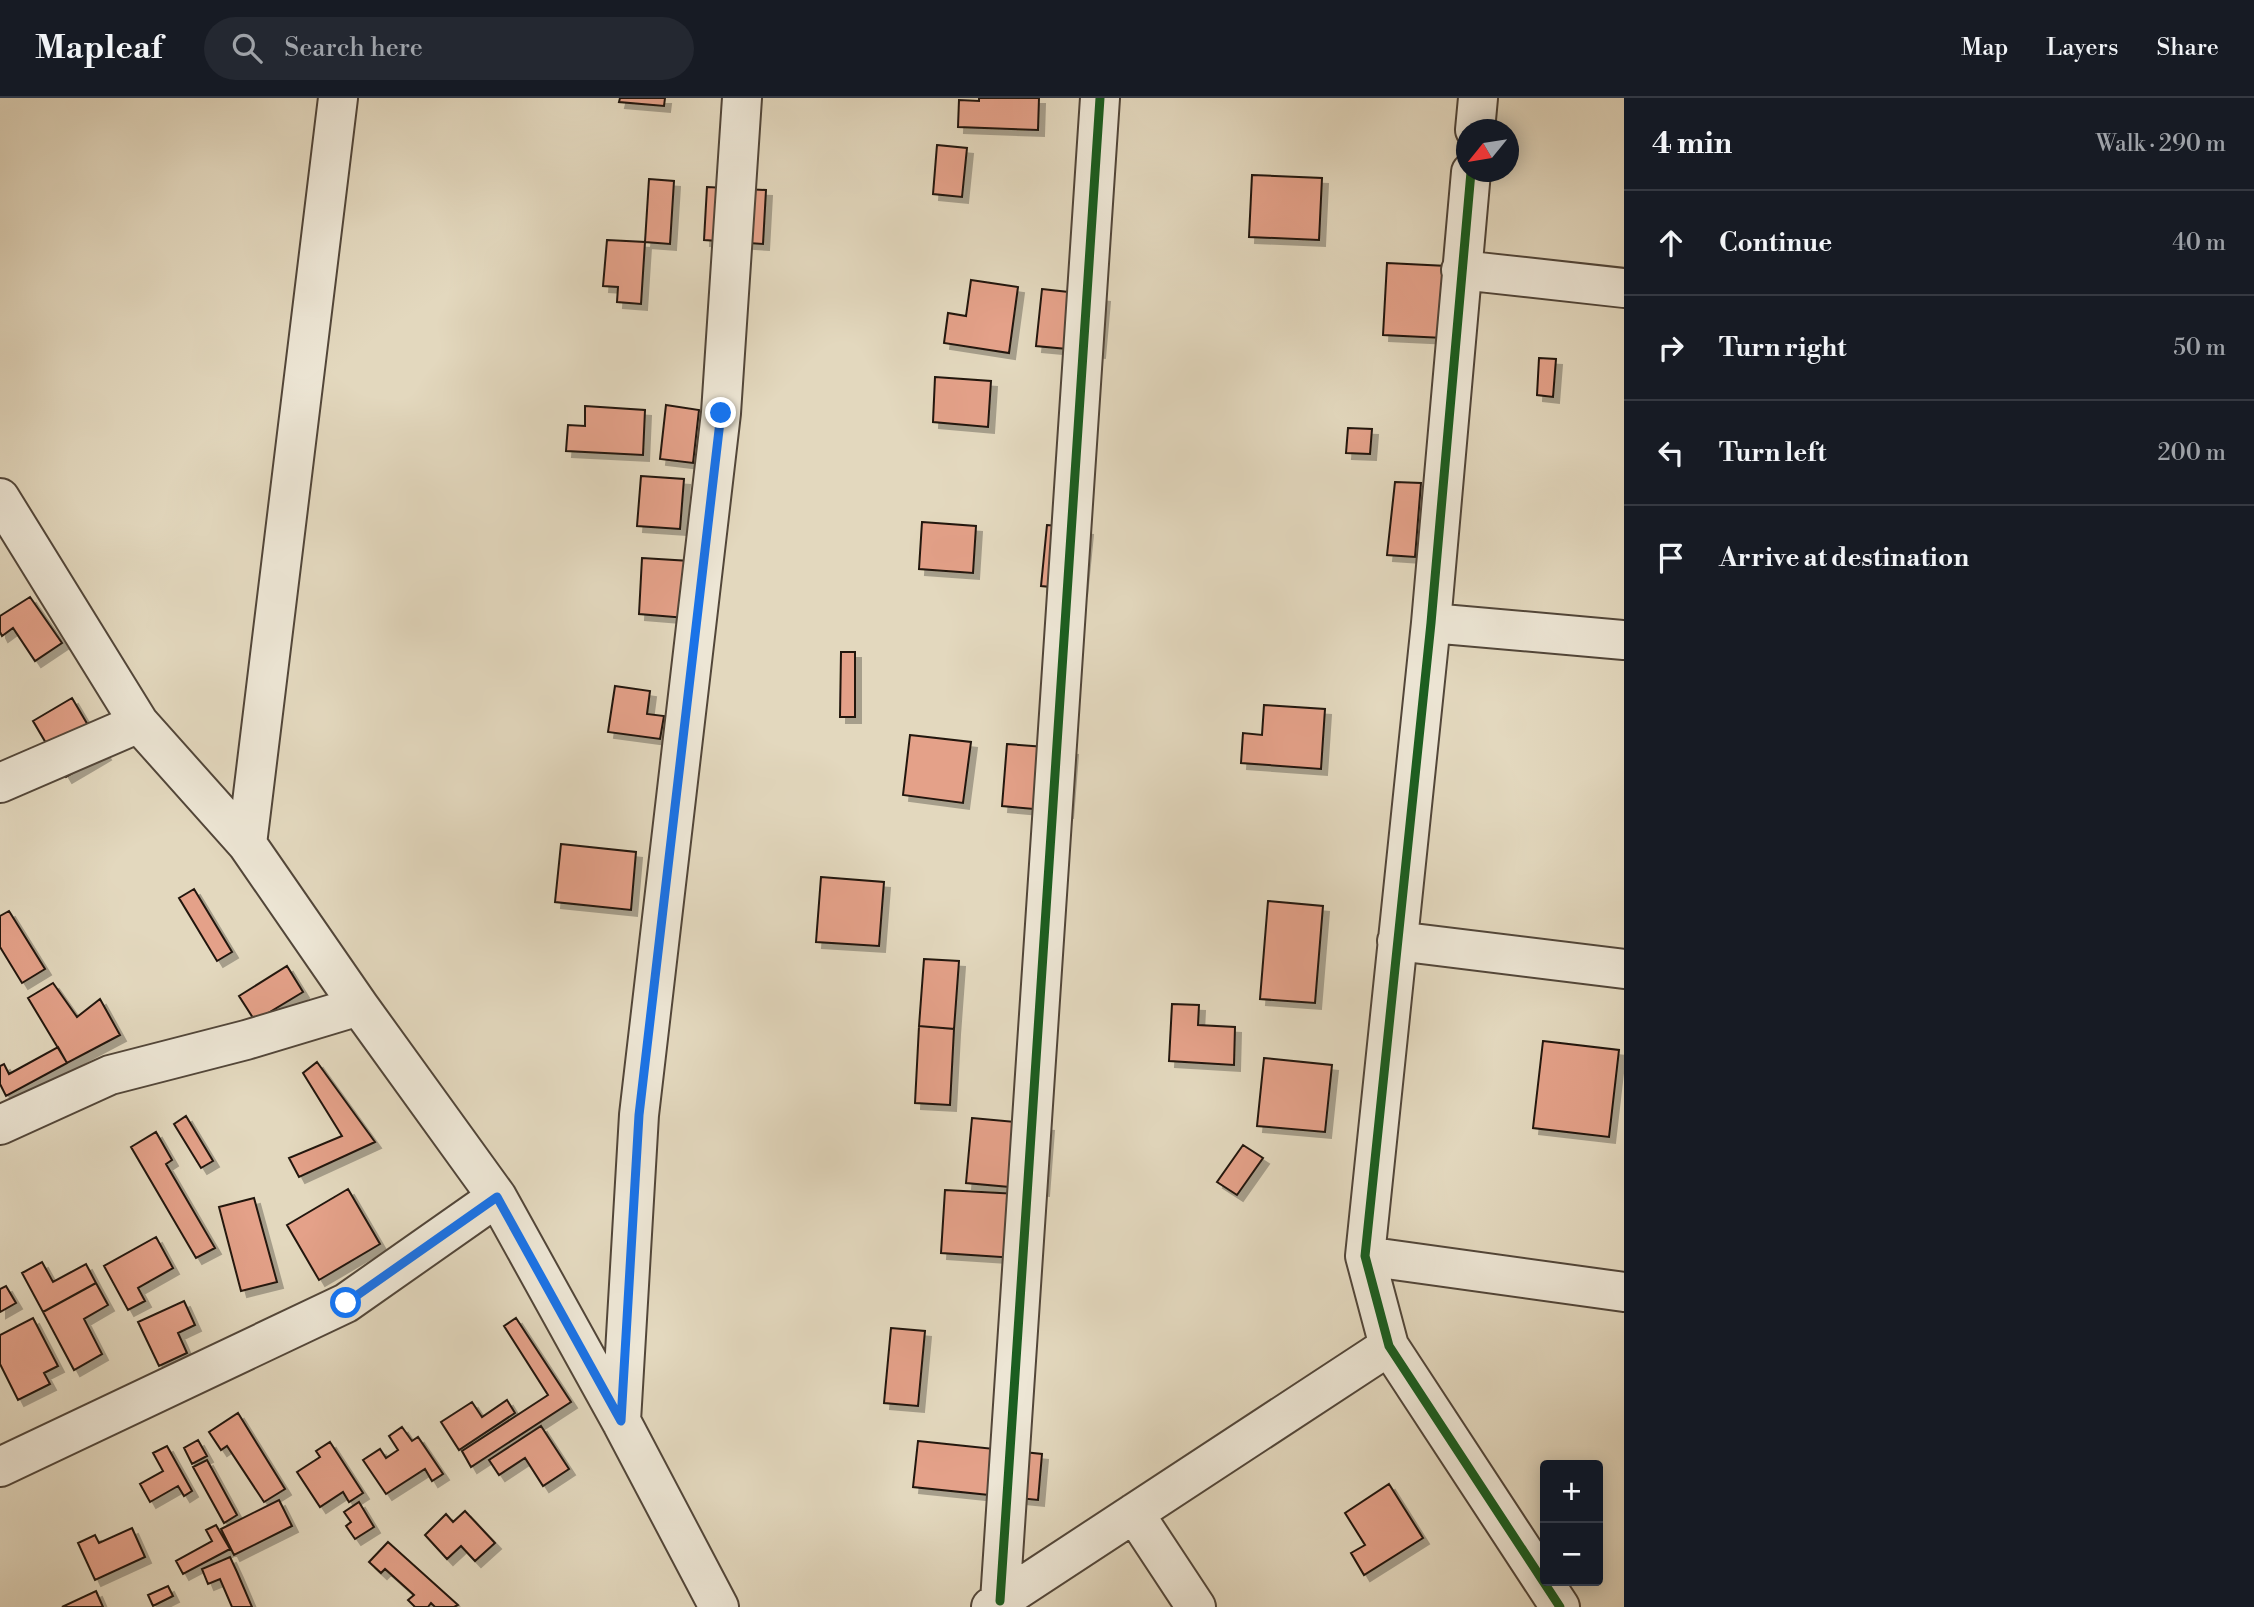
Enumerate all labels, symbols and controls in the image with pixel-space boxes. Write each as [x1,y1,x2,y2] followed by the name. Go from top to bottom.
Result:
[204,17,694,80] search box
[35,28,162,69] text: Mapleaf
[228,29,266,67] icon: search
[284,32,423,64] text: Search here
[1961,33,2008,63] text: Map
[2046,33,2118,63] text: Layers
[2156,33,2219,63] text: Share
[1456,119,1519,182] north arrow
[1652,125,1732,163] text: 4 min
[2096,130,2226,158] text: Walk · 290 m
[1652,224,1690,262] icon: ahead
[1719,227,1832,259] text: Continue
[2172,229,2226,257] text: 40 m
[1652,329,1690,367] icon: right
[1719,332,1847,364] text: Turn right
[2173,334,2226,362] text: 50 m
[705,397,736,428] route end
[1652,434,1690,472] icon: left
[1719,437,1827,469] text: Turn left
[2158,439,2226,467] text: 200 m
[1652,539,1690,577] icon: arrive
[1719,542,1969,574] text: Arrive at destination
[330,1287,361,1318] route start
[1540,1460,1603,1586] map controls
[1540,1460,1603,1523] button: +
[1540,1523,1603,1586] button: −

